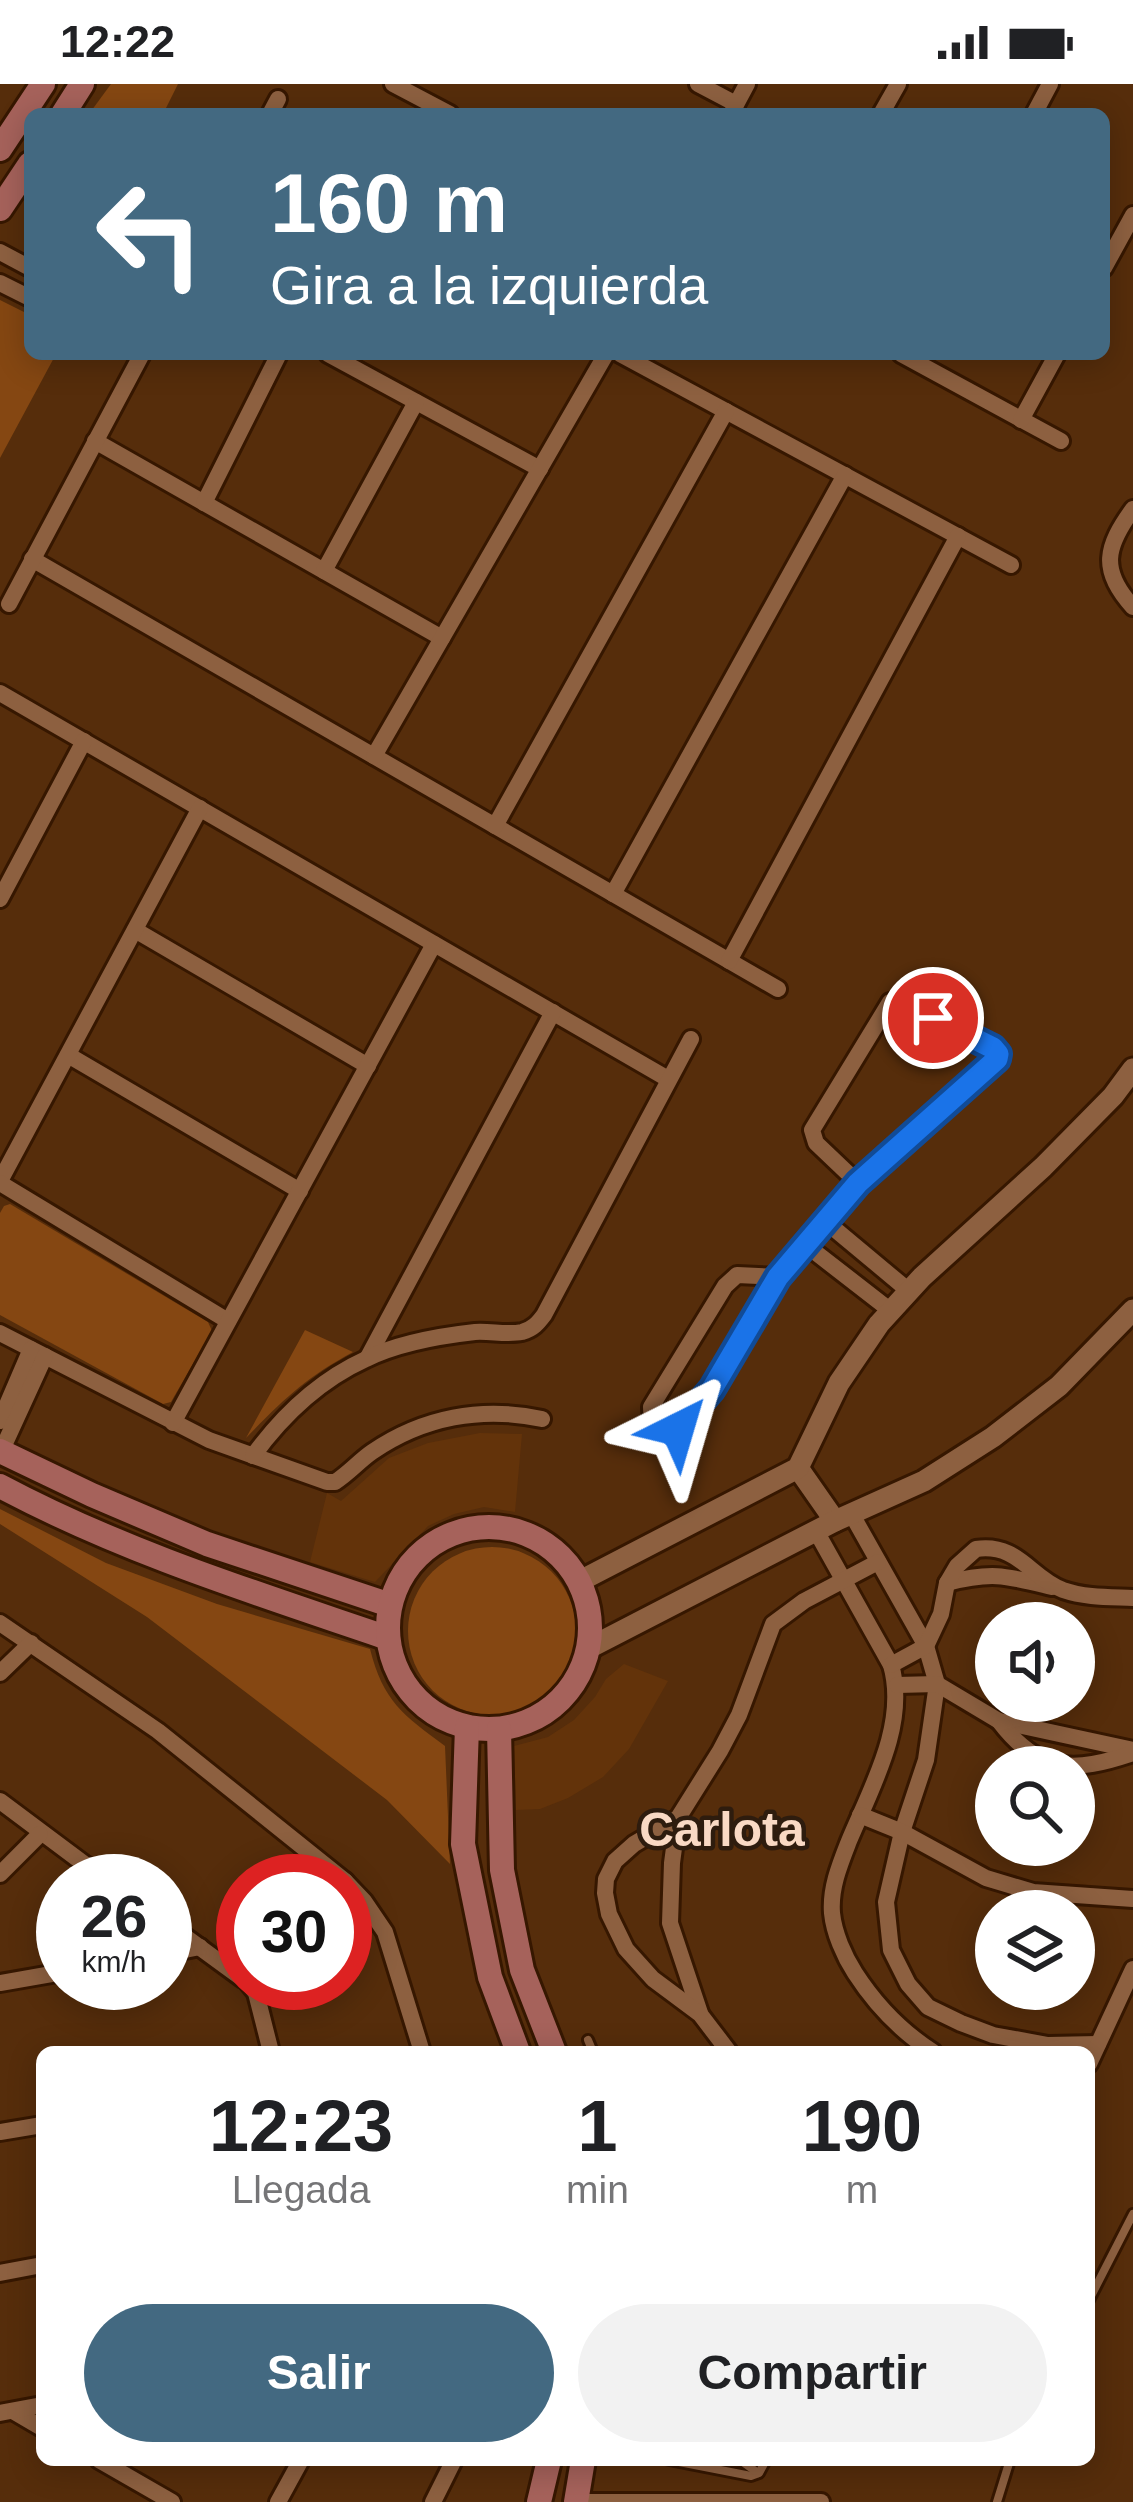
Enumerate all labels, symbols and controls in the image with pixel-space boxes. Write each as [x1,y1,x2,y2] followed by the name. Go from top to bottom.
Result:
[60,16,175,67] text: 12:22
[72,156,228,312] icon: left
[270,156,508,250] text: 160 m
[270,255,708,315] text: Gira a la izquierda
[882,967,984,1069] pin
[900,985,966,1051] icon: arrive
[615,1366,741,1492] position arrow
[975,1602,1095,2010] map controls
[975,1602,1095,1722] button: sound
[975,1746,1095,1866] button: search
[639,1803,805,1856] district label: Carlota
[216,1854,372,2010] speed limit sign: 30
[81,1883,147,1950] text: 26
[975,1890,1095,2010] button: layers
[81,1945,147,1978] text: km/h
[209,2086,393,2166] text: 12:23
[577,2086,618,2166] text: 1
[802,2086,922,2166] text: 190
[232,2168,370,2211] text: Llegada
[566,2168,629,2211] text: min
[846,2168,878,2211] text: m
[84,2304,554,2442] button: Salir
[578,2304,1047,2442] button: Compartir

